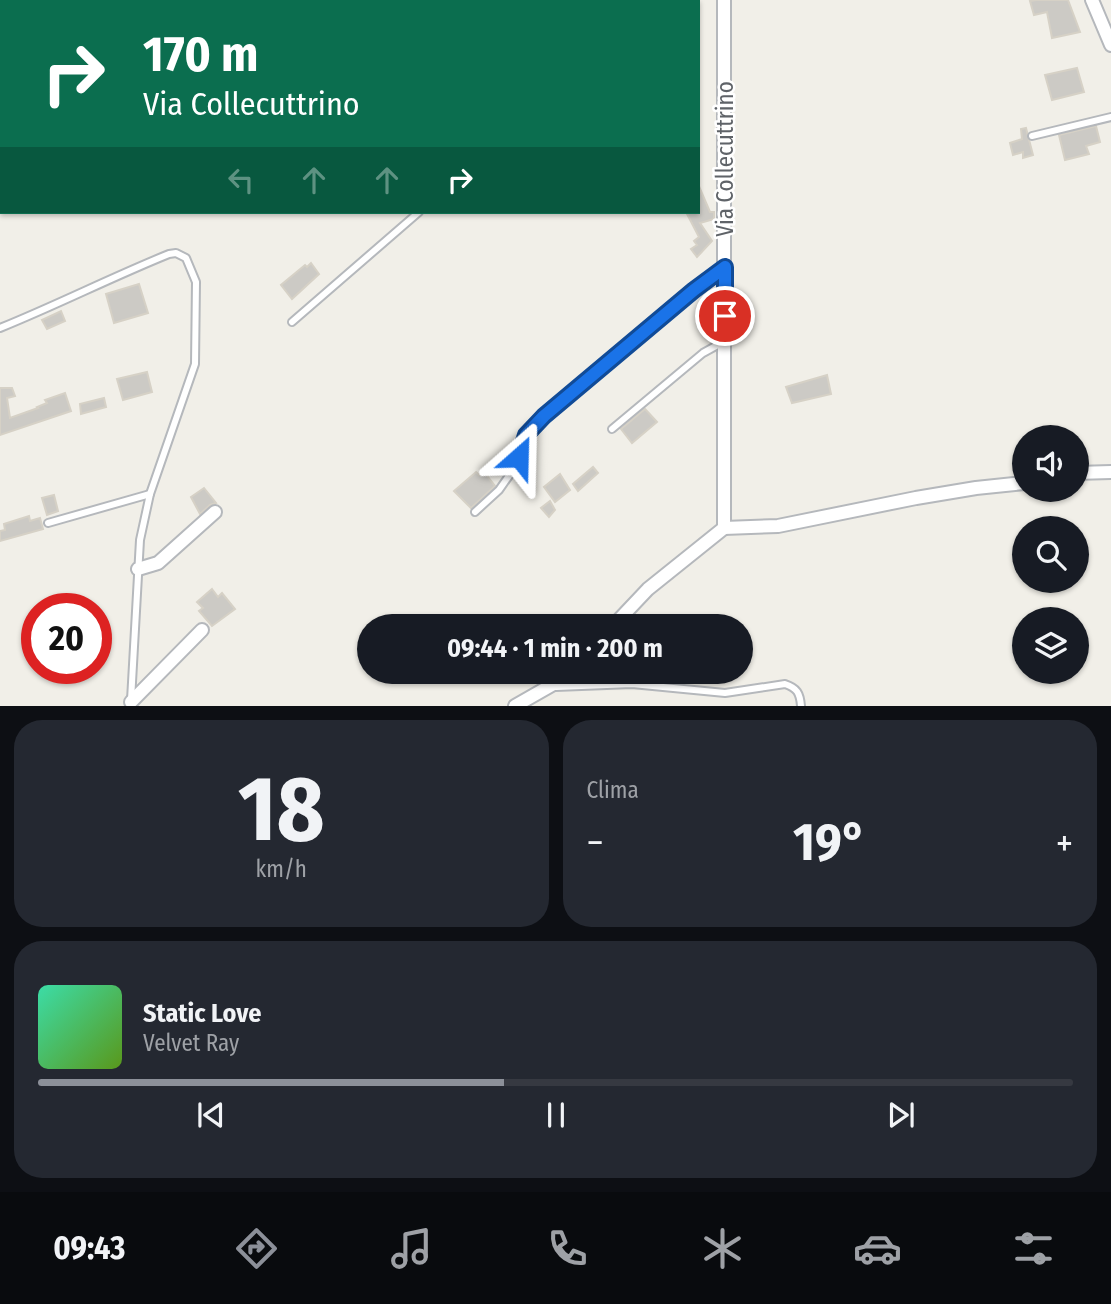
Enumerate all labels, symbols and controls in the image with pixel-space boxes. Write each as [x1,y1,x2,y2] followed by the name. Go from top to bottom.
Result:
[143,25,259,84] text: 170 m
[28,28,119,119] icon: right
[711,81,739,237] street label: Via Collecuttrino
[143,85,360,123] text: Via Collecuttrino
[222,161,260,199] icon: left
[295,161,333,199] icon: ahead
[368,161,406,199] icon: ahead
[441,161,479,199] icon: right
[695,286,755,346] pin
[706,297,744,335] icon: arrive
[482,420,556,494] position arrow
[1012,425,1089,684] map controls
[1012,425,1089,502] button: sound
[1012,516,1089,593] button: search
[21,593,112,684] speed limit sign: 20
[1012,607,1089,684] button: layers
[447,633,663,664] text: 09:44 · 1 min · 200 m
[238,755,325,864] text: 18
[587,776,639,804] text: Clima
[793,811,866,874] text: 19°
[587,820,604,866] text: −
[1056,820,1073,866] text: +
[256,855,307,883] text: km/h
[143,998,261,1029] text: Static Love
[143,1029,239,1057] text: Velvet Ray
[192,1096,230,1134] icon: previous
[537,1096,575,1134] icon: pause
[882,1096,920,1134] icon: next
[232,1224,281,1273] icon: directions
[387,1224,436,1273] icon: music
[543,1224,592,1273] icon: phone
[698,1224,747,1273] icon: climate
[853,1224,902,1273] icon: car
[1009,1224,1058,1273] icon: filters
[53,1229,125,1267] text: 09:43

